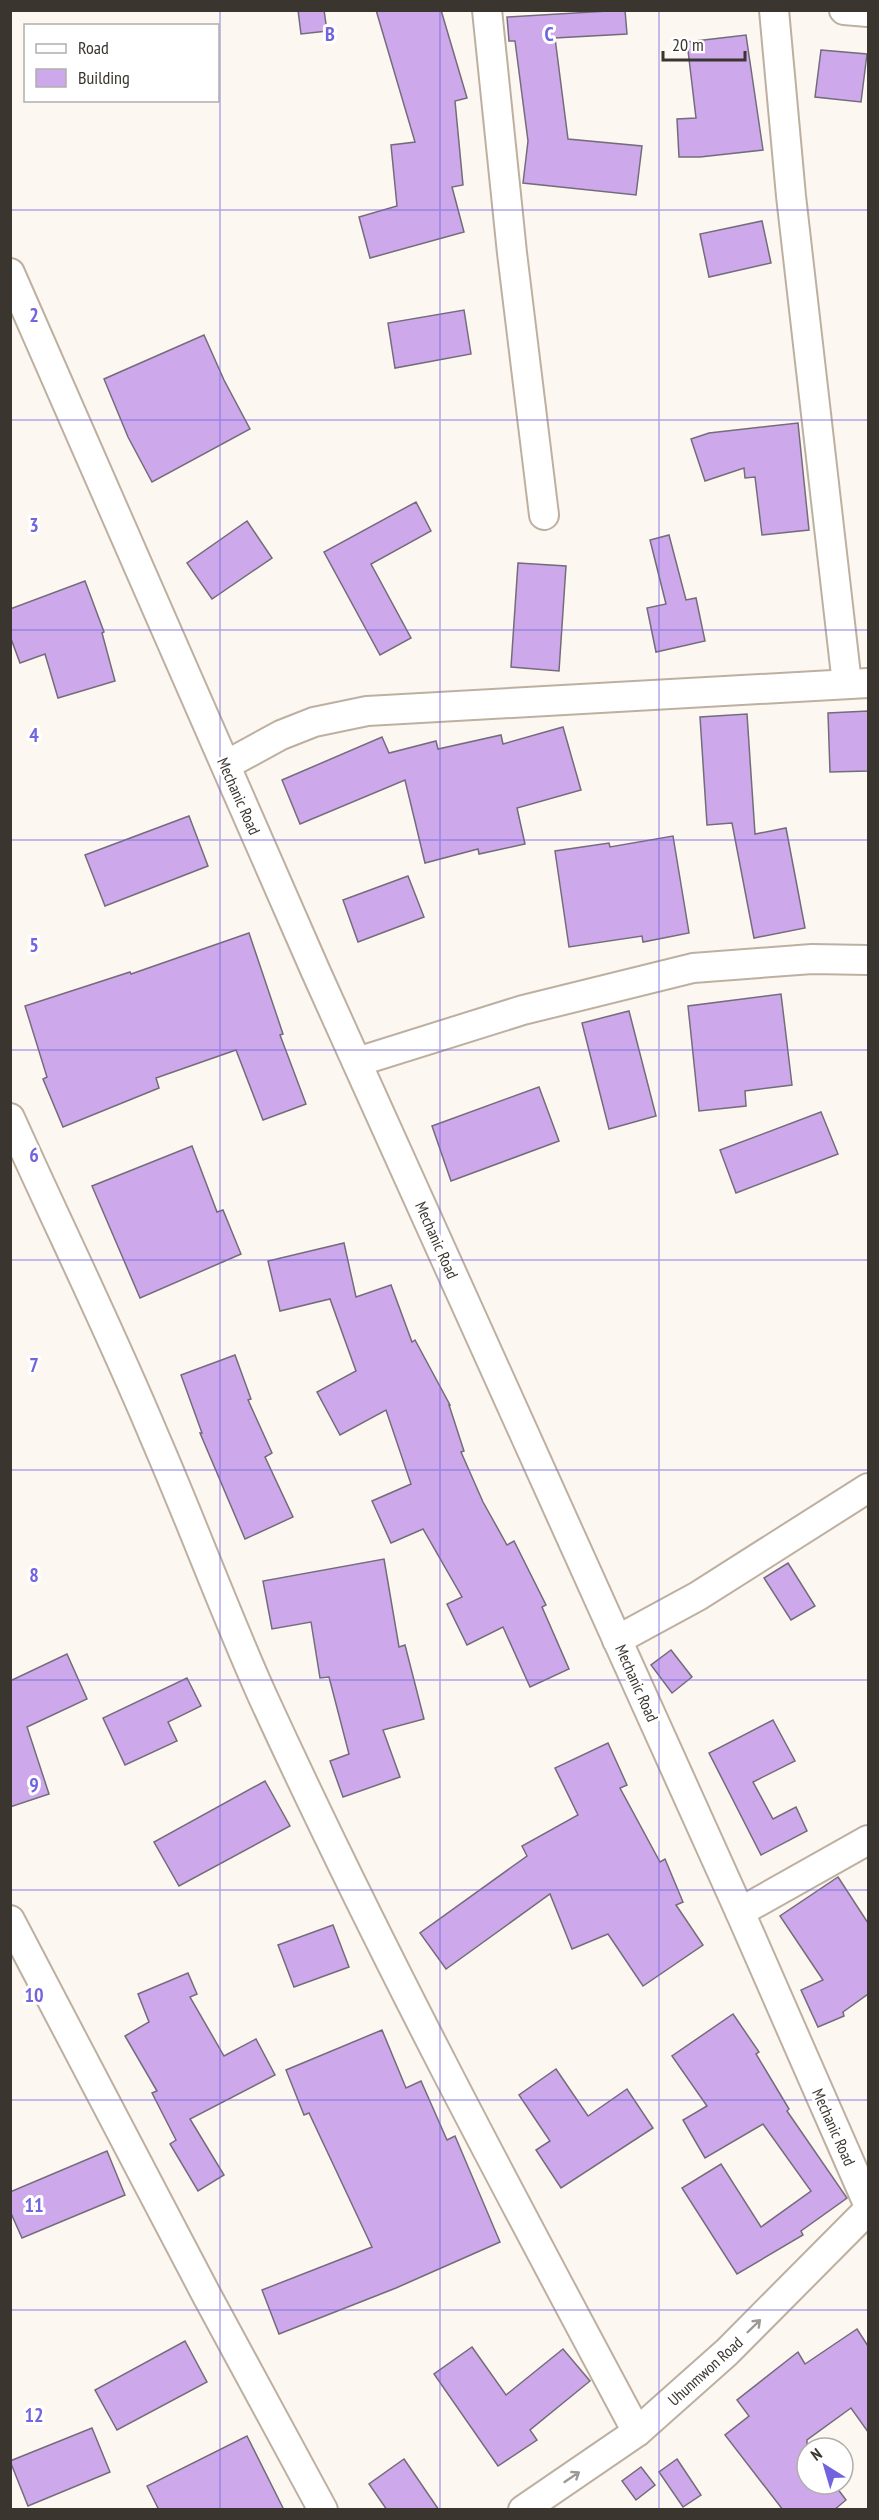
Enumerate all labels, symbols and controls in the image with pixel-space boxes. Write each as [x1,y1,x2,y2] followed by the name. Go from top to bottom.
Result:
[325,21,335,47] text: B
[544,21,554,47] text: C
[24,24,219,102] legend
[663,24,746,62] scale bar
[672,33,704,56] text: 20 m
[78,36,109,59] text: Road
[78,66,130,89] text: Building
[29,302,39,328] text: 2
[29,512,39,538] text: 3
[29,722,39,748] text: 4
[213,754,265,838] street label: Mechanic Road
[29,932,39,958] text: 5
[29,1142,39,1168] text: 6
[411,1198,463,1282] street label: Mechanic Road
[29,1352,39,1378] text: 7
[29,1562,39,1588] text: 8
[611,1641,663,1725] street label: Mechanic Road
[29,1772,39,1798] text: 9
[24,1982,44,2008] text: 10
[808,2085,860,2169] street label: Mechanic Road
[24,2192,44,2218] text: 11
[747,2319,762,2333] one-way arrow
[663,2332,747,2410] street label: Uhunmwon Road
[24,2402,44,2428] text: 12
[795,2436,855,2496] north arrow
[807,2443,825,2465] text: N
[563,2470,580,2483] one-way arrow

